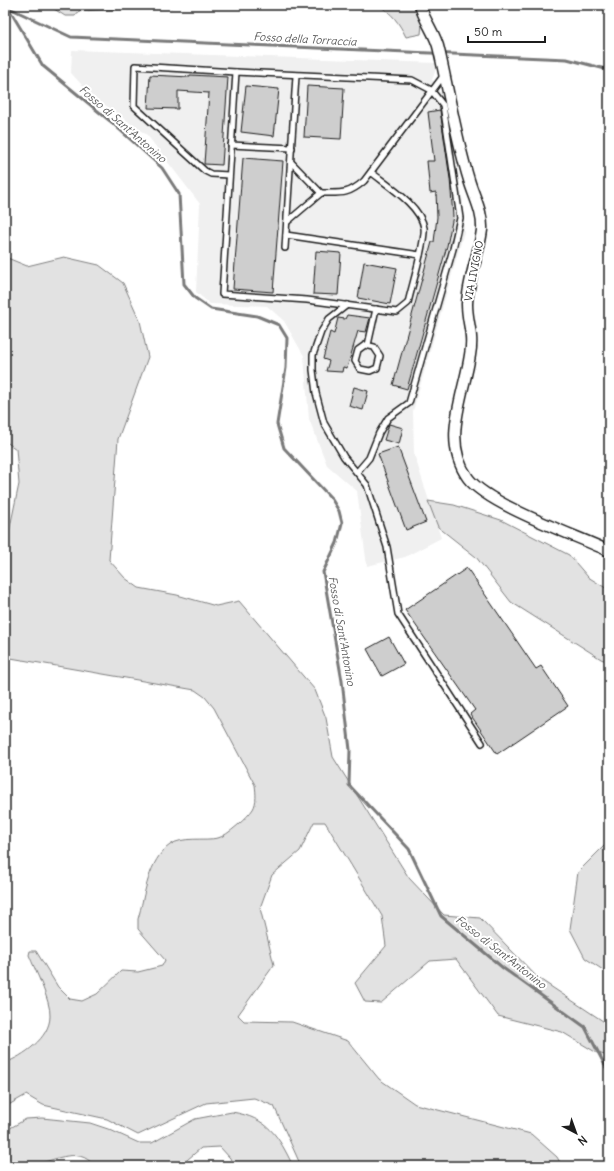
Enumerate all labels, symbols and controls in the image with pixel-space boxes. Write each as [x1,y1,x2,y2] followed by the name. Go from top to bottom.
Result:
[468,18,545,44] scale bar
[474,24,503,39] text: 50 m
[253,29,358,49] water label: Fosso della Torraccia
[77,82,170,166] water label: Fosso di Sant'Antonino
[462,239,486,302] street label: VIA LIVIGNO
[325,575,359,688] water label: Fosso di Sant'Antonino
[453,912,550,992] water label: Fosso di Sant'Antonino
[556,1113,596,1153] north arrow
[575,1133,590,1148] text: N

